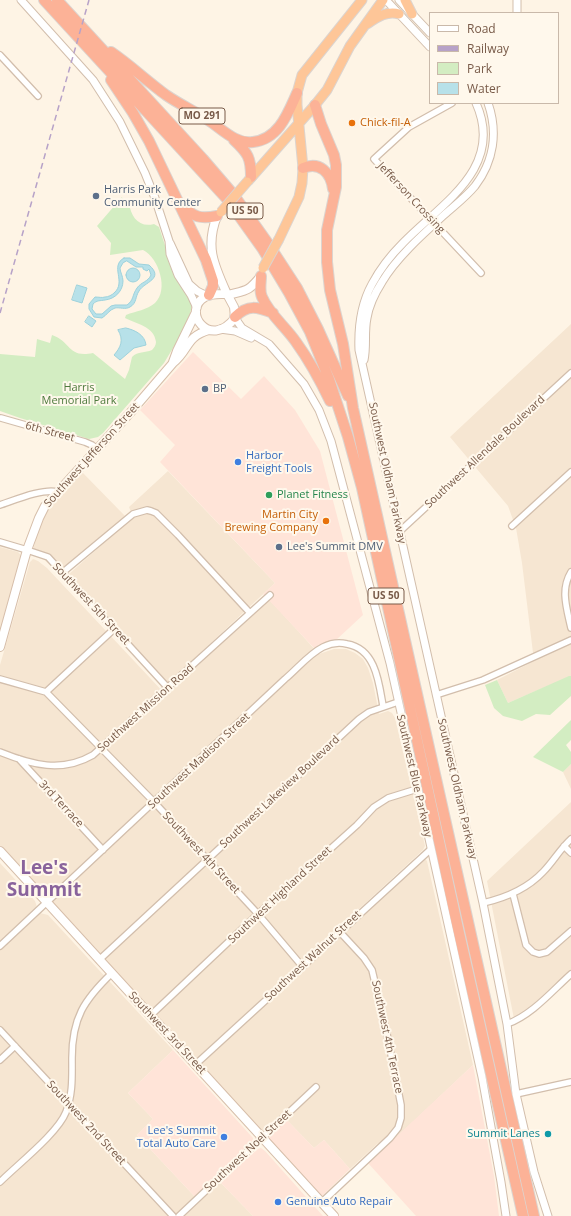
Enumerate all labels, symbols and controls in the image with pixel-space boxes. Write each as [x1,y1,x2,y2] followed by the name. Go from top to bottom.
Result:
[429,12,559,104] legend
[467,20,496,37] text: Road
[467,40,509,57] text: Railway
[467,60,492,77] text: Park
[467,80,501,97] text: Water
[179,108,225,124] road number: MO 291
[360,116,411,130] place label: Chick-fil-A
[347,118,357,128] marker: Chick-fil-A
[375,160,447,236] street label: Jefferson Crossing
[104,183,201,209] place label: Harris Park Community Center
[91,191,101,201] marker: Harris Park Community Center
[227,203,263,219] road number: US 50
[42,381,116,407] park label: Harris Memorial Park
[213,382,227,396] place label: BP
[200,384,210,394] marker: BP
[422,393,548,511] street label: Southwest Allendale Boulevard
[42,400,142,510] street label: Southwest Jefferson Street
[366,401,408,545] street label: Southwest Oldham Parkway
[24,419,76,445] street label: 6th Street
[246,449,312,475] place label: Harbor Freight Tools
[233,457,243,467] marker: Harbor Freight Tools
[277,488,348,502] place label: Planet Fitness
[264,490,274,500] marker: Planet Fitness
[225,508,318,534] place label: Martin City Brewing Company
[321,516,331,526] marker: Martin City Brewing Company
[287,540,383,554] place label: Lee's Summit DMV
[274,542,284,552] marker: Lee's Summit DMV
[50,560,132,648] street label: Southwest 5th Street
[368,588,404,604] road number: US 50
[95,661,197,755] street label: Southwest Mission Road
[145,710,253,812] street label: Southwest Madison Street
[393,713,435,839] street label: Southwest Blue Parkway
[434,717,480,861] street label: Southwest Oldham Parkway
[217,733,343,851] street label: Southwest Lakeview Boulevard
[36,778,86,830] street label: 3rd Terrace
[160,809,242,897] street label: Southwest 4th Street
[226,844,334,946] street label: Southwest Highland Street
[7,858,81,902] district label: Lee's Summit
[262,908,364,1004] street label: Southwest Walnut Street
[369,979,405,1095] street label: Southwest 4th Terrace
[125,989,209,1077] street label: Southwest 3rd Street
[44,1078,128,1168] street label: Southwest 2nd Street
[202,1107,294,1195] street label: Southwest Noel Street
[137,1124,216,1150] place label: Lee's Summit Total Auto Care
[467,1127,540,1141] place label: Summit Lanes
[543,1129,553,1139] marker: Summit Lanes
[219,1132,229,1142] marker: Lee's Summit Total Auto Care
[286,1195,392,1209] place label: Genuine Auto Repair
[273,1197,283,1207] marker: Genuine Auto Repair

